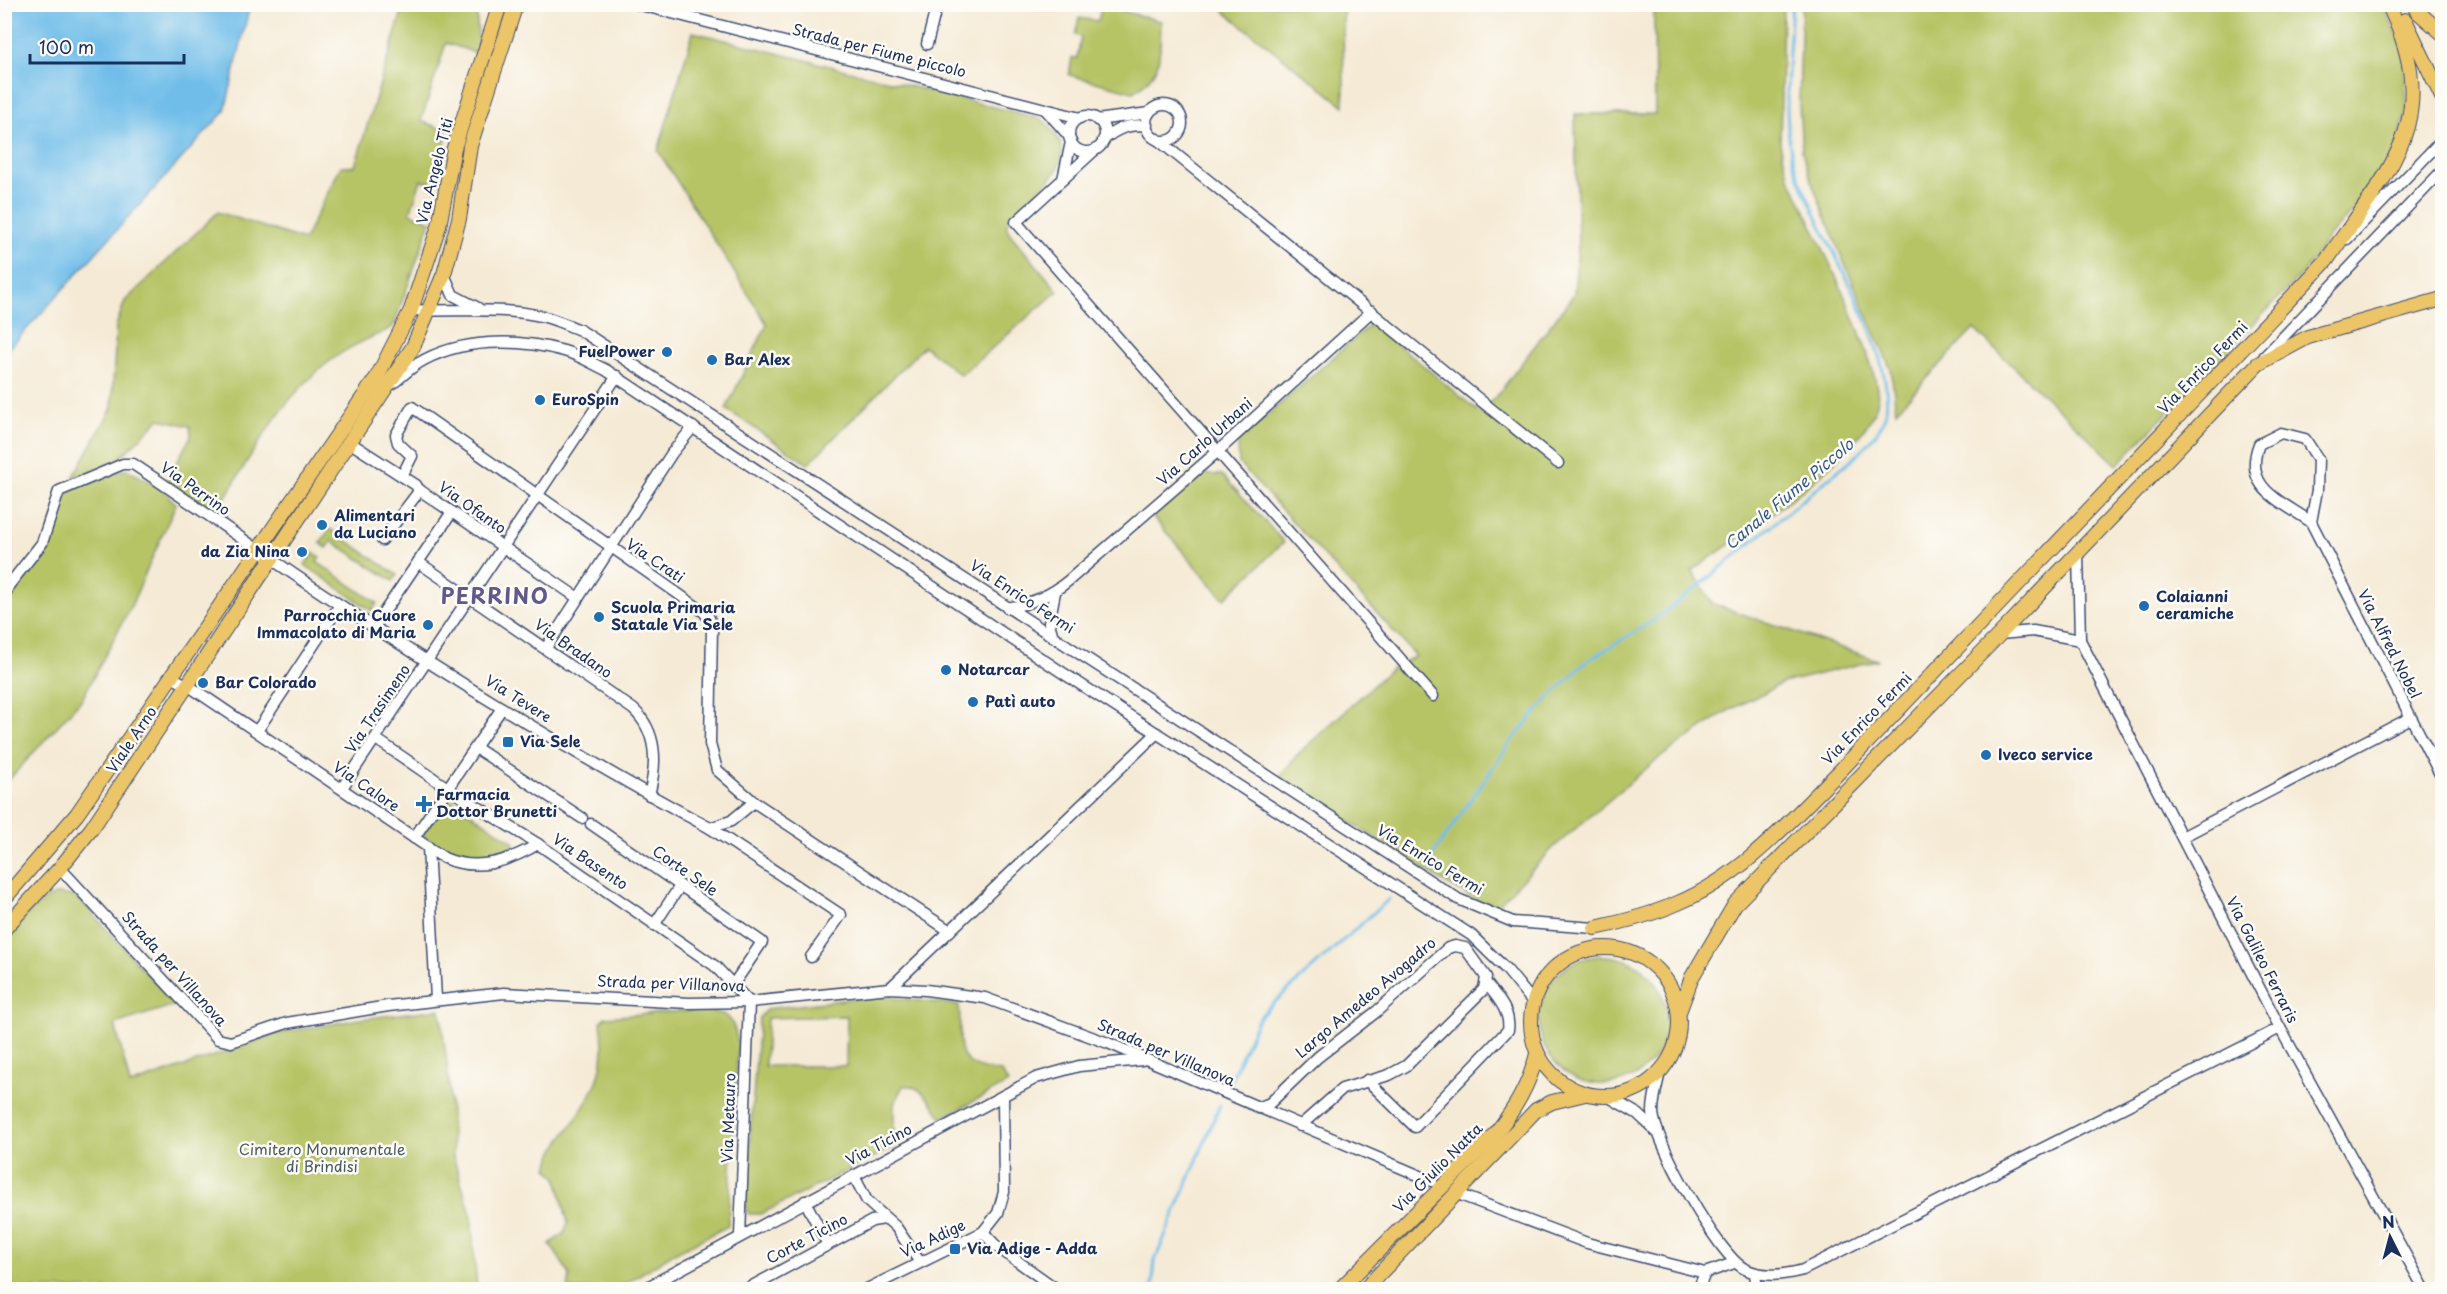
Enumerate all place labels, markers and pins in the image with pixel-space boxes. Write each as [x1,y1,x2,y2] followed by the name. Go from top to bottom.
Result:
[579,339,655,362] place label: FuelPower
[660,345,674,359] marker: FuelPower
[724,347,791,370] place label: Bar Alex
[705,353,719,367] marker: Bar Alex
[552,387,619,410] place label: EuroSpin
[533,393,547,407] marker: EuroSpin
[333,503,417,543] place label: Alimentari da Luciano
[315,518,329,532] marker: Alimentari da Luciano
[201,539,290,562] place label: da Zia Nina
[295,545,309,559] marker: da Zia Nina
[2156,584,2234,624] place label: Colaianni ceramiche
[611,595,736,635] place label: Scuola Primaria Statale Via Sele
[2137,599,2151,613] marker: Colaianni ceramiche
[257,603,416,643] place label: Parrocchia Cuore Immacolato di Maria
[592,610,606,624] marker: Scuola Primaria Statale Via Sele
[421,618,435,632] marker: Parrocchia Cuore Immacolato di Maria
[958,657,1030,680] place label: Notarcar
[939,663,953,677] marker: Notarcar
[215,670,317,693] place label: Bar Colorado
[196,676,210,690] marker: Bar Colorado
[985,689,1055,712] place label: Patì auto
[966,695,980,709] marker: Patì auto
[520,729,581,752] place label: Via Sele
[501,735,515,749] marker: Via Sele
[1998,742,2093,765] place label: Iveco service
[1979,748,1993,762] marker: Iveco service
[436,782,557,822] place label: Farmacia Dottor Brunetti
[417,797,431,811] marker: Farmacia Dottor Brunetti
[967,1236,1098,1259] place label: Via Adige - Adda
[948,1242,962,1256] marker: Via Adige - Adda

